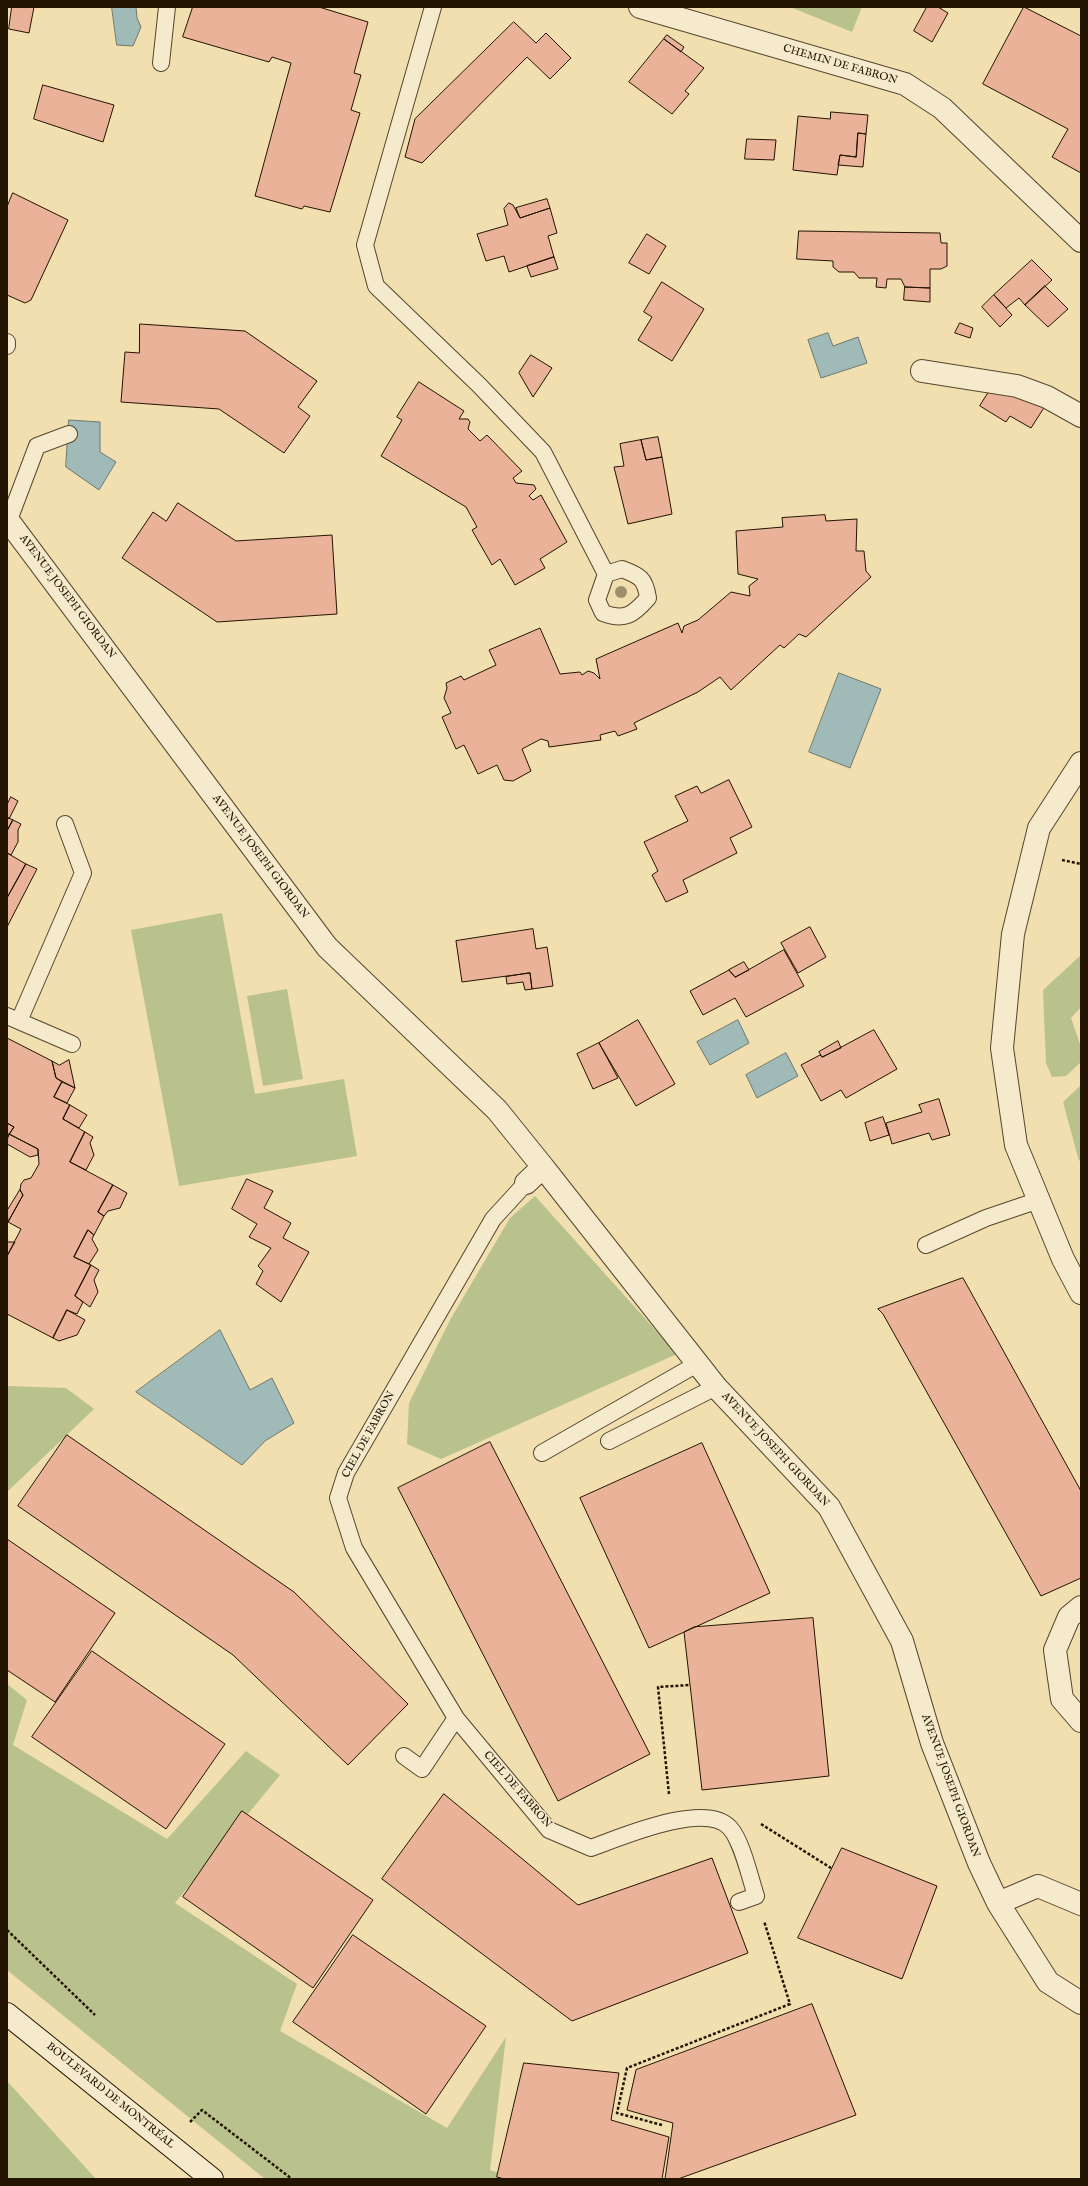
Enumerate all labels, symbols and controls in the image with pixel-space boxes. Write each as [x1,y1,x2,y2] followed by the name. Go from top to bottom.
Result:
[781,42,899,88] street label: CHEMIN DE FABRON
[16,532,118,662] street label: AVENUE JOSEPH GIORDAN
[209,792,311,922] street label: AVENUE JOSEPH GIORDAN
[340,1389,398,1481] street label: CIEL DE FABRON
[718,1390,832,1510] street label: AVENUE JOSEPH GIORDAN
[918,1712,982,1860] street label: AVENUE JOSEPH GIORDAN
[480,1749,554,1831] street label: CIEL DE FABRON
[43,2040,177,2152] street label: BOULEVARD DE MONTRÉAL

